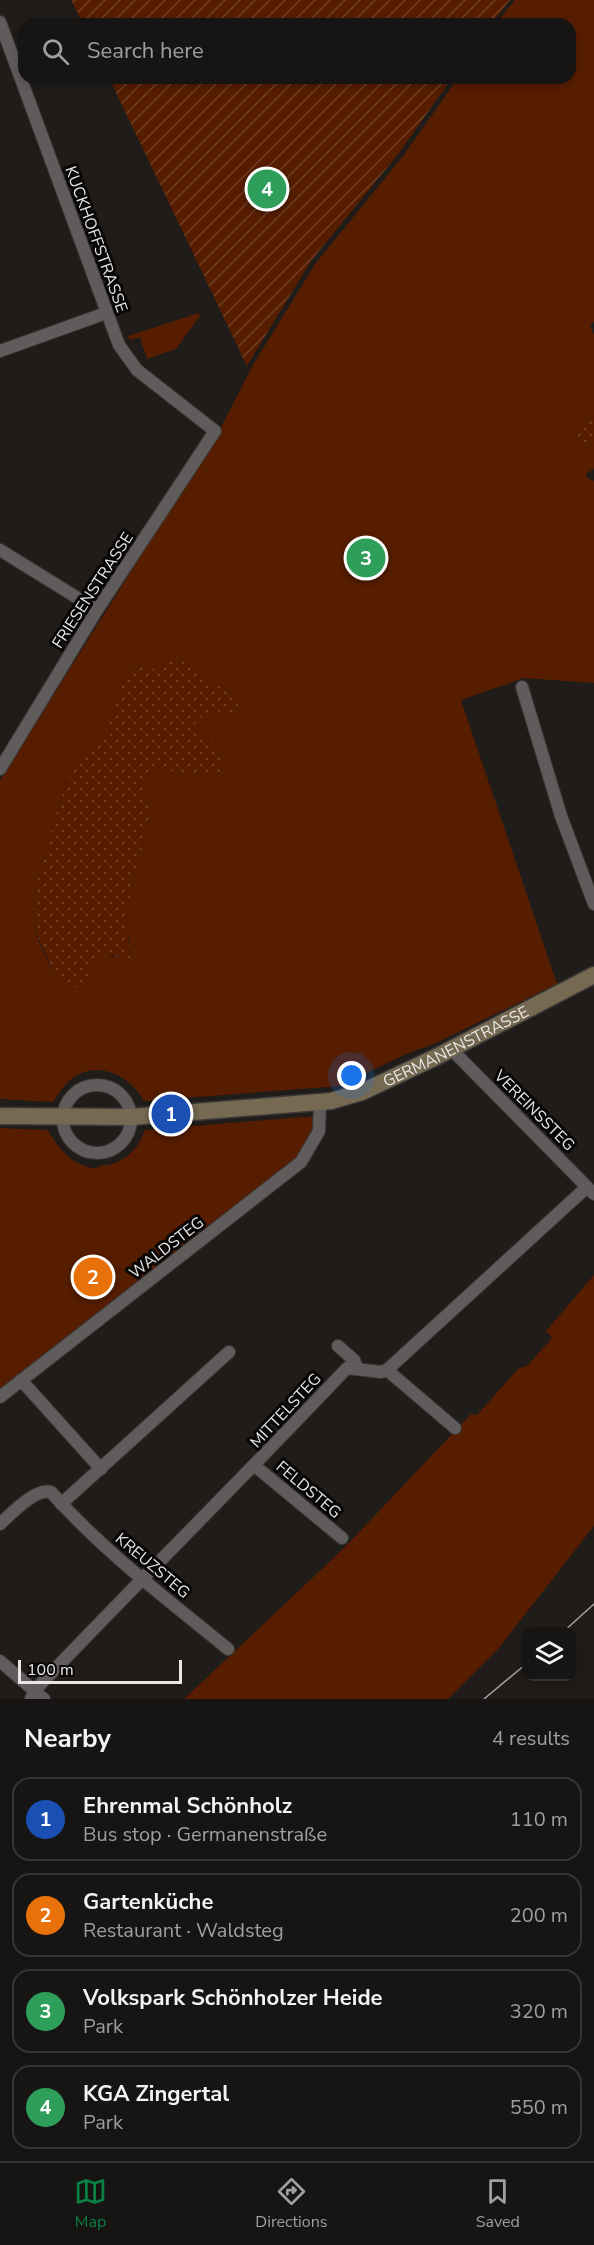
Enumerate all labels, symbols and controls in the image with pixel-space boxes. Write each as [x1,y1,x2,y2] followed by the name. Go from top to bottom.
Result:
[18,18,576,84] search box
[39,35,72,68] icon: search
[87,36,204,66] text: Search here
[59,163,133,316] street label: KUCKHOFFSTRASSE
[248,166,286,212] pin: 4
[47,528,139,653] street label: FRIESENSTRASSE
[346,536,386,580] pin: 3
[379,1001,532,1093] street label: GERMANENSTRASSE
[337,1061,366,1090] your location
[488,1065,580,1156] street label: VEREINSSTEG
[152,1092,190,1136] pin: 1
[125,1212,208,1284] street label: WALDSTEG
[74,1254,112,1300] pin: 2
[245,1368,326,1453] street label: MITTELSTEG
[271,1456,346,1524] street label: FELDSTEG
[110,1528,194,1603] street label: KREUZSTEG
[522,1627,576,1681] map controls
[522,1627,576,1681] button: layers
[18,1657,182,1684] scale bar
[27,1659,74,1681] text: 100 m
[24,1721,111,1756] text: Nearby
[492,1725,570,1752] text: 4 results
[83,1791,292,1821] text: Ehrenmal Schönholz
[40,1806,52,1833] text: 1
[510,1806,568,1833] text: 110 m
[83,1821,327,1848] text: Bus stop · Germanenstraße
[83,1887,213,1917] text: Gartenküche
[40,1902,52,1929] text: 2
[510,1902,568,1929] text: 200 m
[83,1917,284,1944] text: Restaurant · Waldsteg
[83,1983,383,2013] text: Volkspark Schönholzer Heide
[40,1998,52,2025] text: 3
[510,1998,568,2025] text: 320 m
[83,2013,123,2040] text: Park
[83,2079,229,2109] text: KGA Zingertal
[40,2094,52,2121] text: 4
[510,2094,568,2121] text: 550 m
[83,2109,123,2136] text: Park
[74,2175,107,2233] tab: Map
[255,2175,327,2233] tab: Directions
[476,2175,520,2233] tab: Saved

